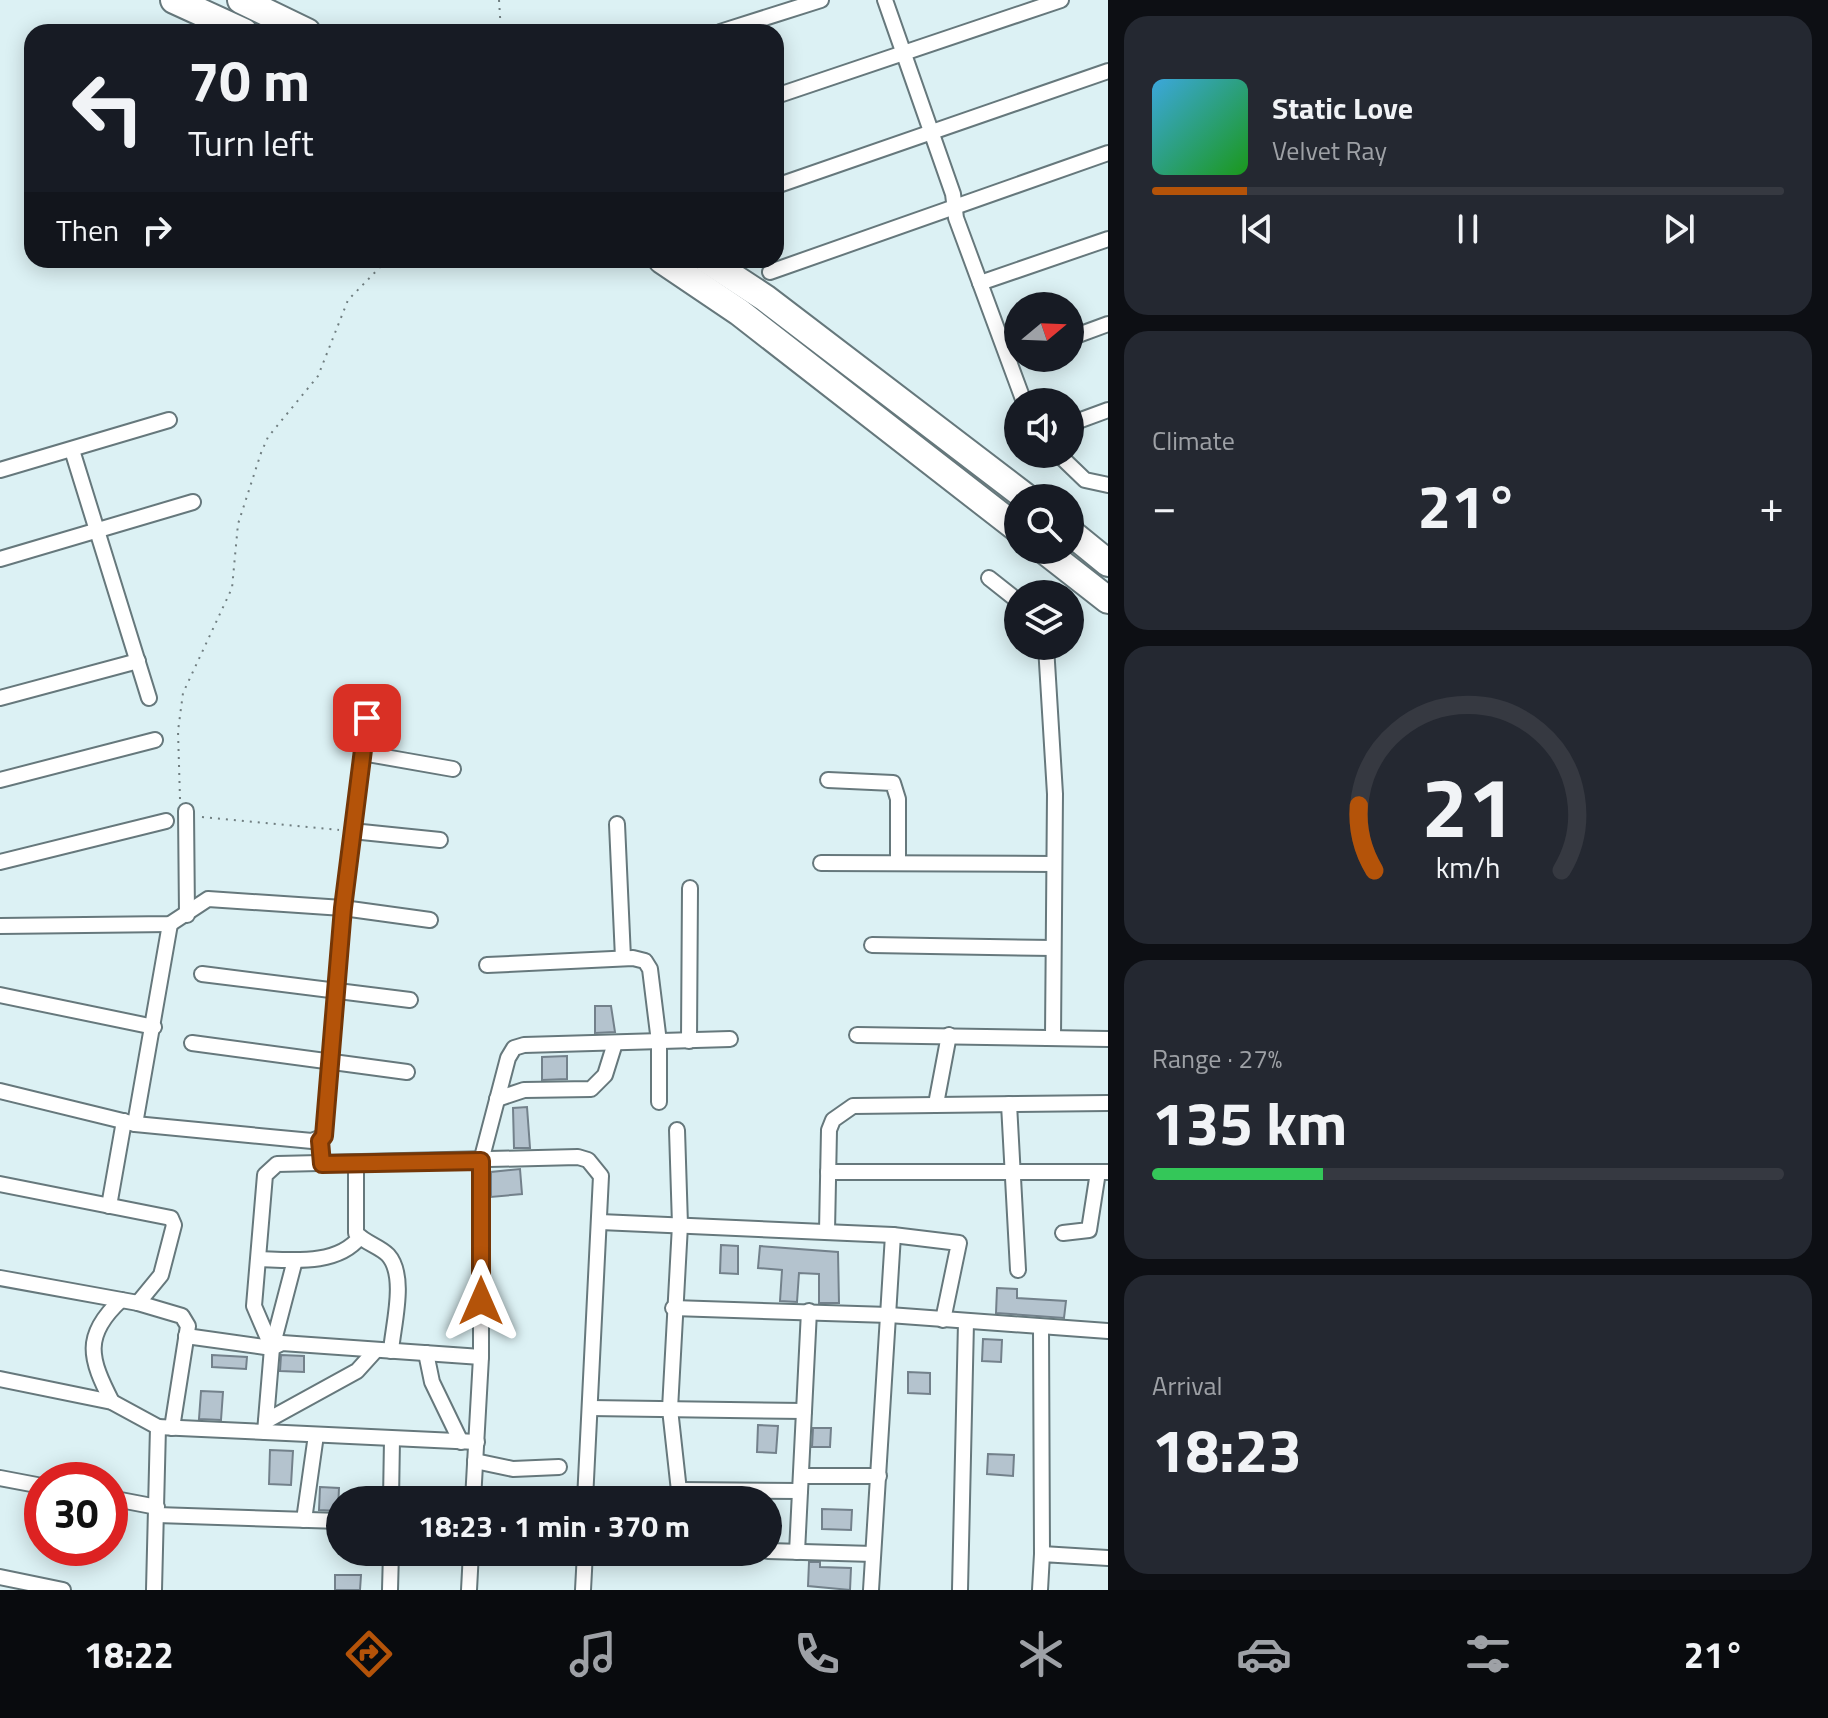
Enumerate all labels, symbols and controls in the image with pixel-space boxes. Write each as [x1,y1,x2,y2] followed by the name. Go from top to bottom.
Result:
[188,38,310,123] text: 70 m
[56,56,160,160] icon: left
[1272,85,1413,131] text: Static Love
[188,115,314,170] text: Turn left
[1272,131,1387,170] text: Velvet Ray
[56,207,119,253] text: Then
[1235,207,1279,251] icon: previous
[1446,207,1490,251] icon: pause
[1657,207,1701,251] icon: next
[135,208,179,252] icon: right
[1004,292,1084,372] north arrow
[1004,292,1084,660] map controls
[1004,388,1084,468] button: sound
[1152,421,1235,460] text: Climate
[1418,460,1518,551] text: 21°
[1152,472,1177,539] text: −
[1759,472,1784,539] text: +
[1004,484,1084,564] button: search
[1004,580,1084,660] button: layers
[333,684,401,752] pin
[345,696,389,740] icon: arrive
[1421,743,1515,869] text: 21
[1436,846,1500,889] text: km/h
[1152,1039,1282,1078] text: Range · 27%
[1152,1077,1347,1168] text: 135 km
[439,1259,523,1343] position arrow
[1152,1366,1223,1405] text: Arrival
[1152,1404,1302,1495] text: 18:23
[24,1462,128,1566] speed limit sign: 30
[418,1503,690,1549] text: 18:23 · 1 min · 370 m
[341,1626,397,1682] icon: directions
[565,1626,621,1682] icon: music
[789,1626,845,1682] icon: phone
[1013,1626,1069,1682] icon: climate
[1236,1626,1292,1682] icon: car
[1460,1626,1516,1682] icon: filters
[84,1627,174,1682] text: 18:22
[1684,1627,1744,1682] text: 21°

